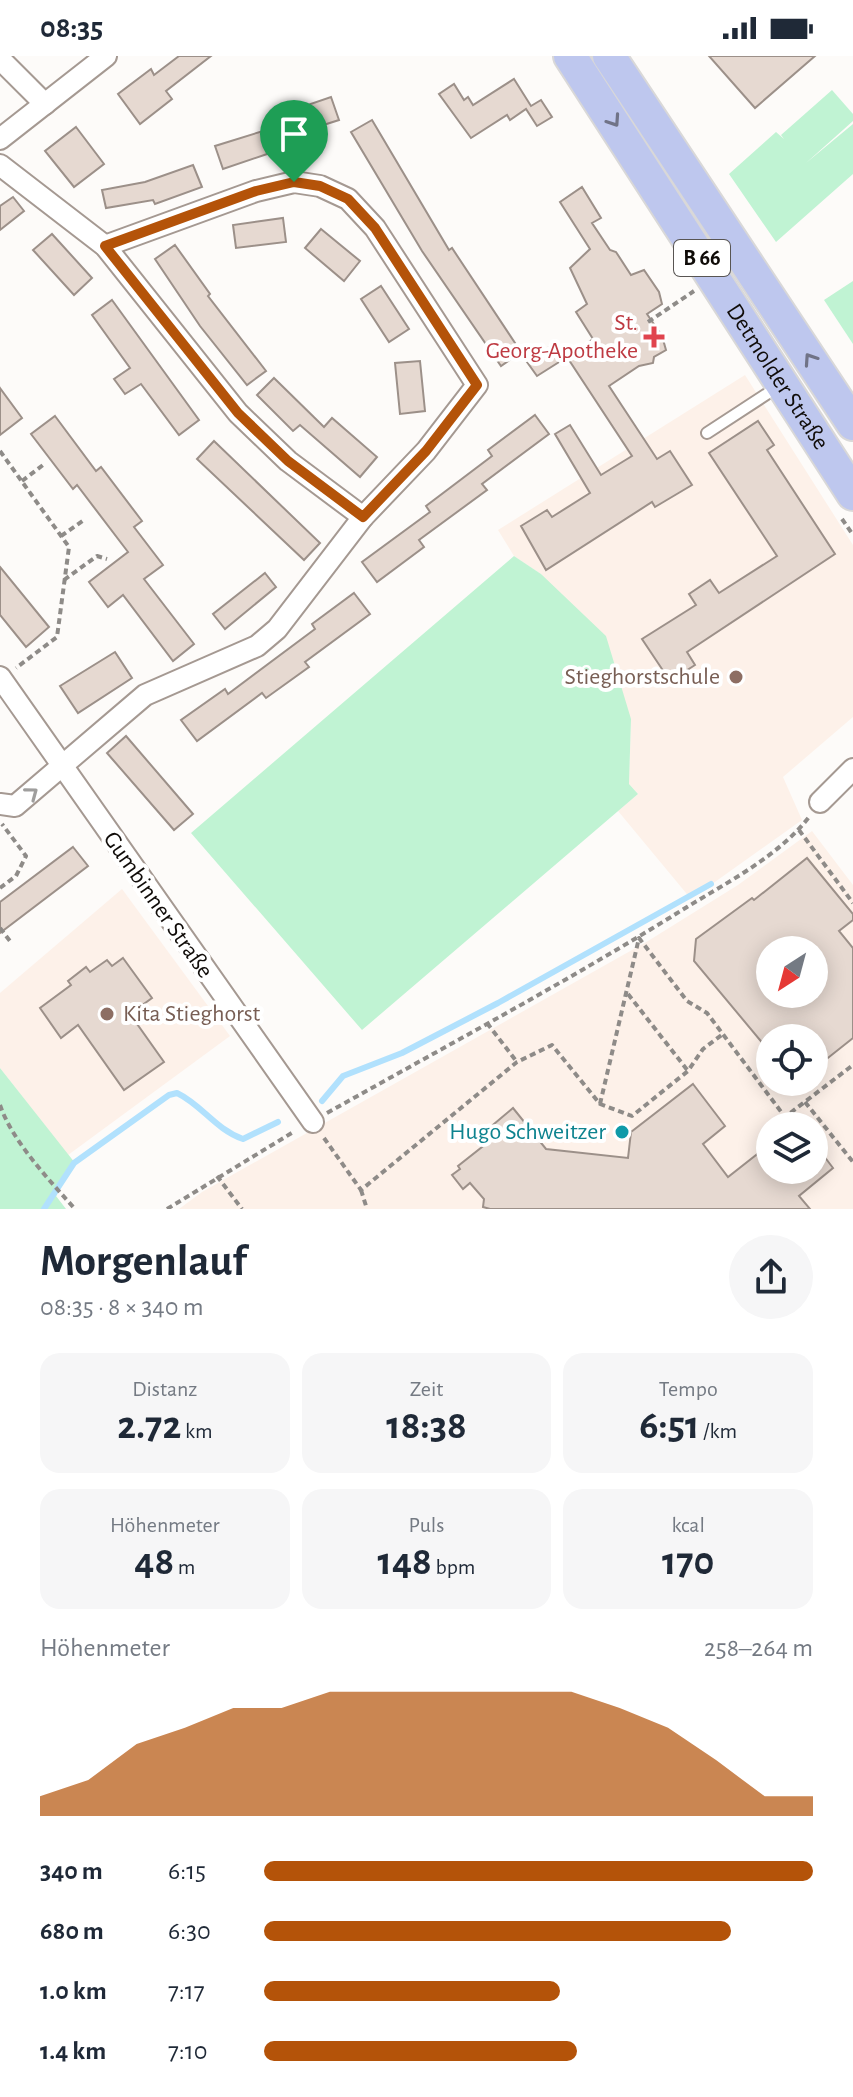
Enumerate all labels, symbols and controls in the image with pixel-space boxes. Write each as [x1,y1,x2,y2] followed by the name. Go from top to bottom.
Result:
[40,13,103,43] text: 08:35
[260,100,328,182] pin
[272,112,316,156] icon: arrive
[604,112,619,126] one-way arrow
[674,240,730,276] road number: B 66
[722,300,833,454] street label: Detmolder Straße
[486,311,638,363] place label: St. Georg-Apotheke
[645,328,663,346] marker: St. Georg-Apotheke
[805,353,820,368] one-way arrow
[565,665,720,689] place label: Stieghorstschule
[727,668,745,686] marker: Stieghorstschule
[23,788,38,802] one-way arrow
[99,827,217,983] street label: Gumbinner Straße
[756,936,828,1008] north arrow
[756,936,828,1184] map controls
[123,1002,261,1026] place label: Kita Stieghorst
[98,1005,116,1023] marker: Kita Stieghorst
[756,1024,828,1096] button: locate
[756,1112,828,1184] button: layers
[449,1120,606,1144] place label: Hugo Schweitzer
[613,1123,631,1141] marker: Hugo Schweitzer
[729,1235,813,1319] button: share
[40,1240,247,1284] text: Morgenlauf
[40,1294,204,1320] text: 08:35 · 8 × 340 m
[132,1378,197,1400] text: Distanz
[410,1378,443,1400] text: Zeit
[659,1378,718,1400] text: Tempo
[117,1406,181,1446] text: 2.72
[386,1406,467,1446] text: 18:38
[639,1406,699,1446] text: 6:51
[181,1420,213,1442] text: km
[699,1420,737,1442] text: /km
[110,1514,220,1536] text: Höhenmeter
[409,1514,444,1536] text: Puls
[671,1514,705,1536] text: kcal
[134,1542,174,1582] text: 48
[378,1542,432,1582] text: 148
[662,1542,714,1582] text: 170
[174,1556,195,1578] text: m
[432,1556,475,1578] text: bpm
[40,1635,170,1661] text: Höhenmeter
[704,1635,813,1661] text: 258–264 m
[40,1858,103,1884] text: 340 m
[168,1858,206,1884] text: 6:15
[40,1918,104,1944] text: 680 m
[168,1918,211,1944] text: 6:30
[40,1978,107,2004] text: 1.0 km
[168,1978,205,2004] text: 7:17
[40,2038,106,2064] text: 1.4 km
[168,2038,207,2064] text: 7:10

